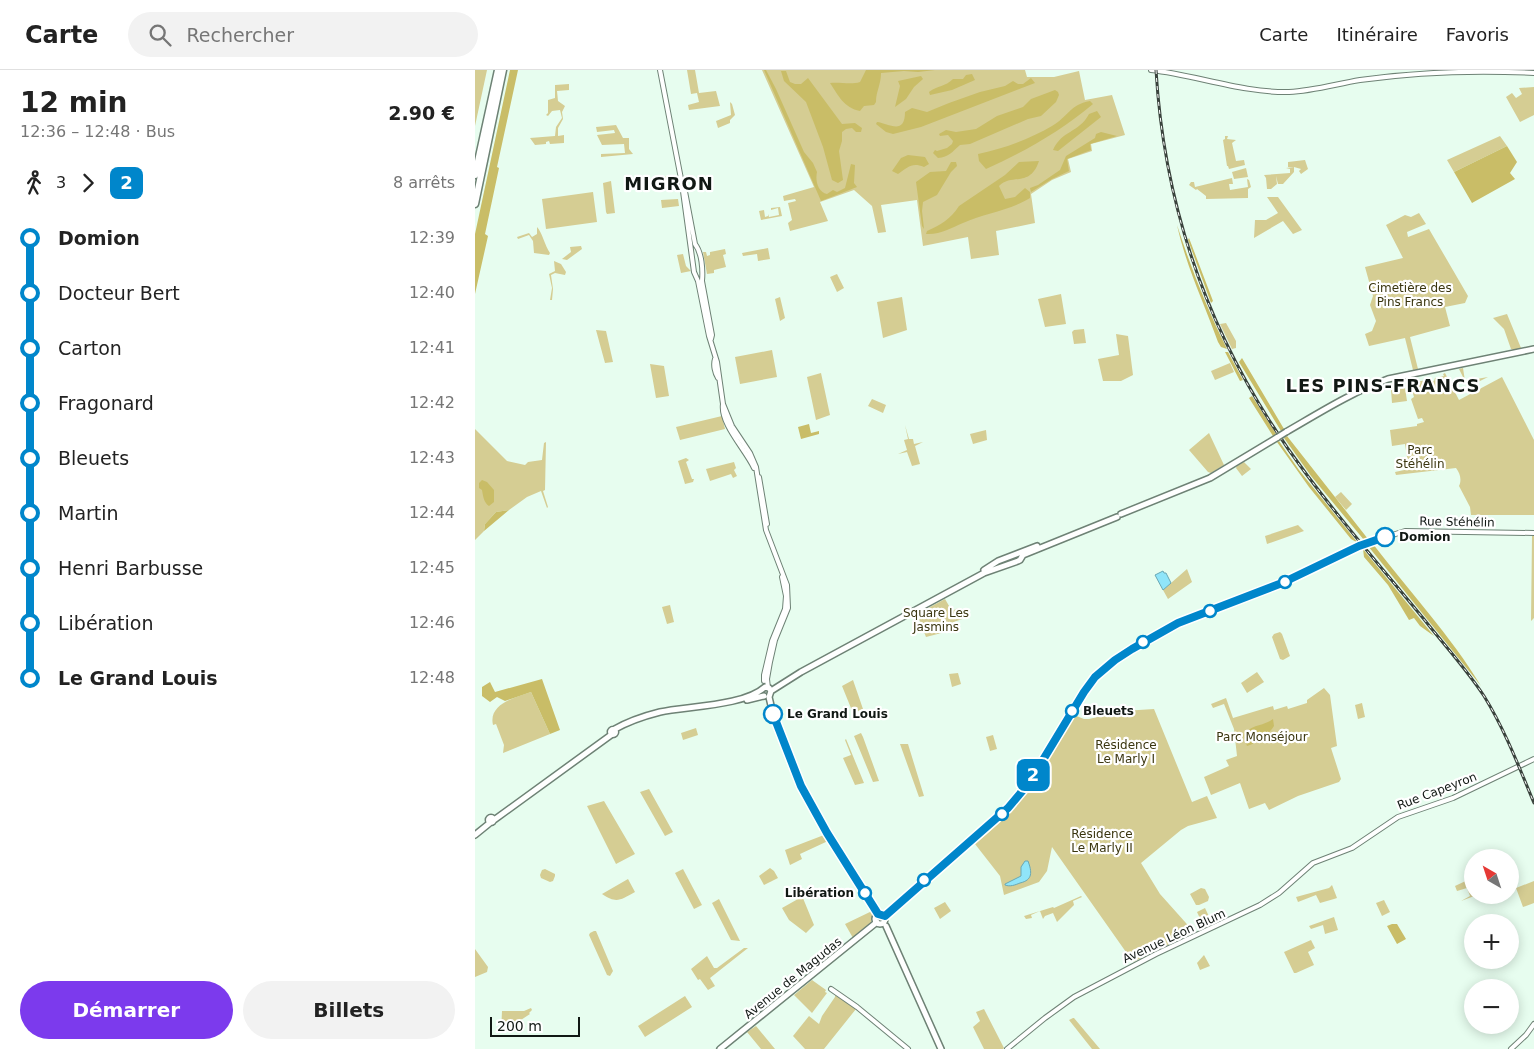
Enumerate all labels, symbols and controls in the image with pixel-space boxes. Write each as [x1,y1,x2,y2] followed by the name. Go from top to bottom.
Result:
[128,12,478,57] search box
[25,21,98,49] text: Carte
[146,21,174,49] icon: search
[186,24,294,46] text: Rechercher
[1259,24,1308,45] text: Carte
[1336,24,1418,45] text: Itinéraire
[1446,24,1509,45] text: Favoris
[20,86,127,119] text: 12 min
[388,102,455,124] text: 2.90 €
[20,122,175,141] text: 12:36 – 12:48 · Bus
[20,169,48,197] icon: walk
[74,169,102,197] icon: forward
[120,172,133,193] text: 2
[56,173,66,192] text: 3
[393,173,455,192] text: 8 arrêts
[624,173,714,194] district label: MIGRON
[58,227,140,249] text: Domion
[409,228,455,247] text: 12:39
[1368,281,1452,309] park label: Cimetière des Pins Francs
[58,282,180,304] text: Docteur Bert
[409,283,455,302] text: 12:40
[58,337,122,359] text: Carton
[409,338,455,357] text: 12:41
[1285,375,1481,396] district label: LES PINS-FRANCS
[58,392,154,414] text: Fragonard
[409,393,455,412] text: 12:42
[1396,443,1444,471] park label: Parc Stéhélin
[58,447,129,469] text: Bleuets
[409,448,455,467] text: 12:43
[58,502,119,524] text: Martin
[409,503,455,522] text: 12:44
[1419,514,1495,530] street label: Rue Stéhélin
[1375,527,1395,547] marker: Domion
[1399,530,1451,544] place label: Domion
[58,557,203,579] text: Henri Barbusse
[409,558,455,577] text: 12:45
[1278,575,1292,589] unlabelled marker
[1203,604,1217,618] unlabelled marker
[903,606,969,634] park label: Square Les Jasmins
[58,612,153,634] text: Libération
[409,613,455,632] text: 12:46
[1136,635,1150,649] unlabelled marker
[58,667,218,689] text: Le Grand Louis
[409,668,455,687] text: 12:48
[763,704,783,724] marker: Le Grand Louis
[1065,704,1079,718] marker: Bleuets
[1083,704,1134,718] place label: Bleuets
[787,707,888,721] place label: Le Grand Louis
[1216,730,1308,744] park label: Parc Monséjour
[1095,738,1157,766] park label: Résidence Le Marly I
[1017,759,1049,791] line badge: 2
[1027,764,1039,785] text: 2
[1395,769,1479,813] street label: Rue Capeyron
[995,807,1009,821] unlabelled marker
[1071,827,1133,855] park label: Résidence Le Marly II
[1464,849,1519,904] north arrow
[1464,849,1519,1034] map controls
[917,873,931,887] unlabelled marker
[785,886,854,900] place label: Libération
[858,886,872,900] marker: Libération
[1120,906,1228,966] street label: Avenue Léon Blum
[1464,914,1519,969] button: +
[741,934,845,1022] street label: Avenue de Magudas
[1464,979,1519,1034] button: −
[20,981,233,1039] button: Démarrer
[243,981,455,1039] button: Billets
[490,1014,580,1037] scale bar
[497,1018,542,1034] text: 200 m

